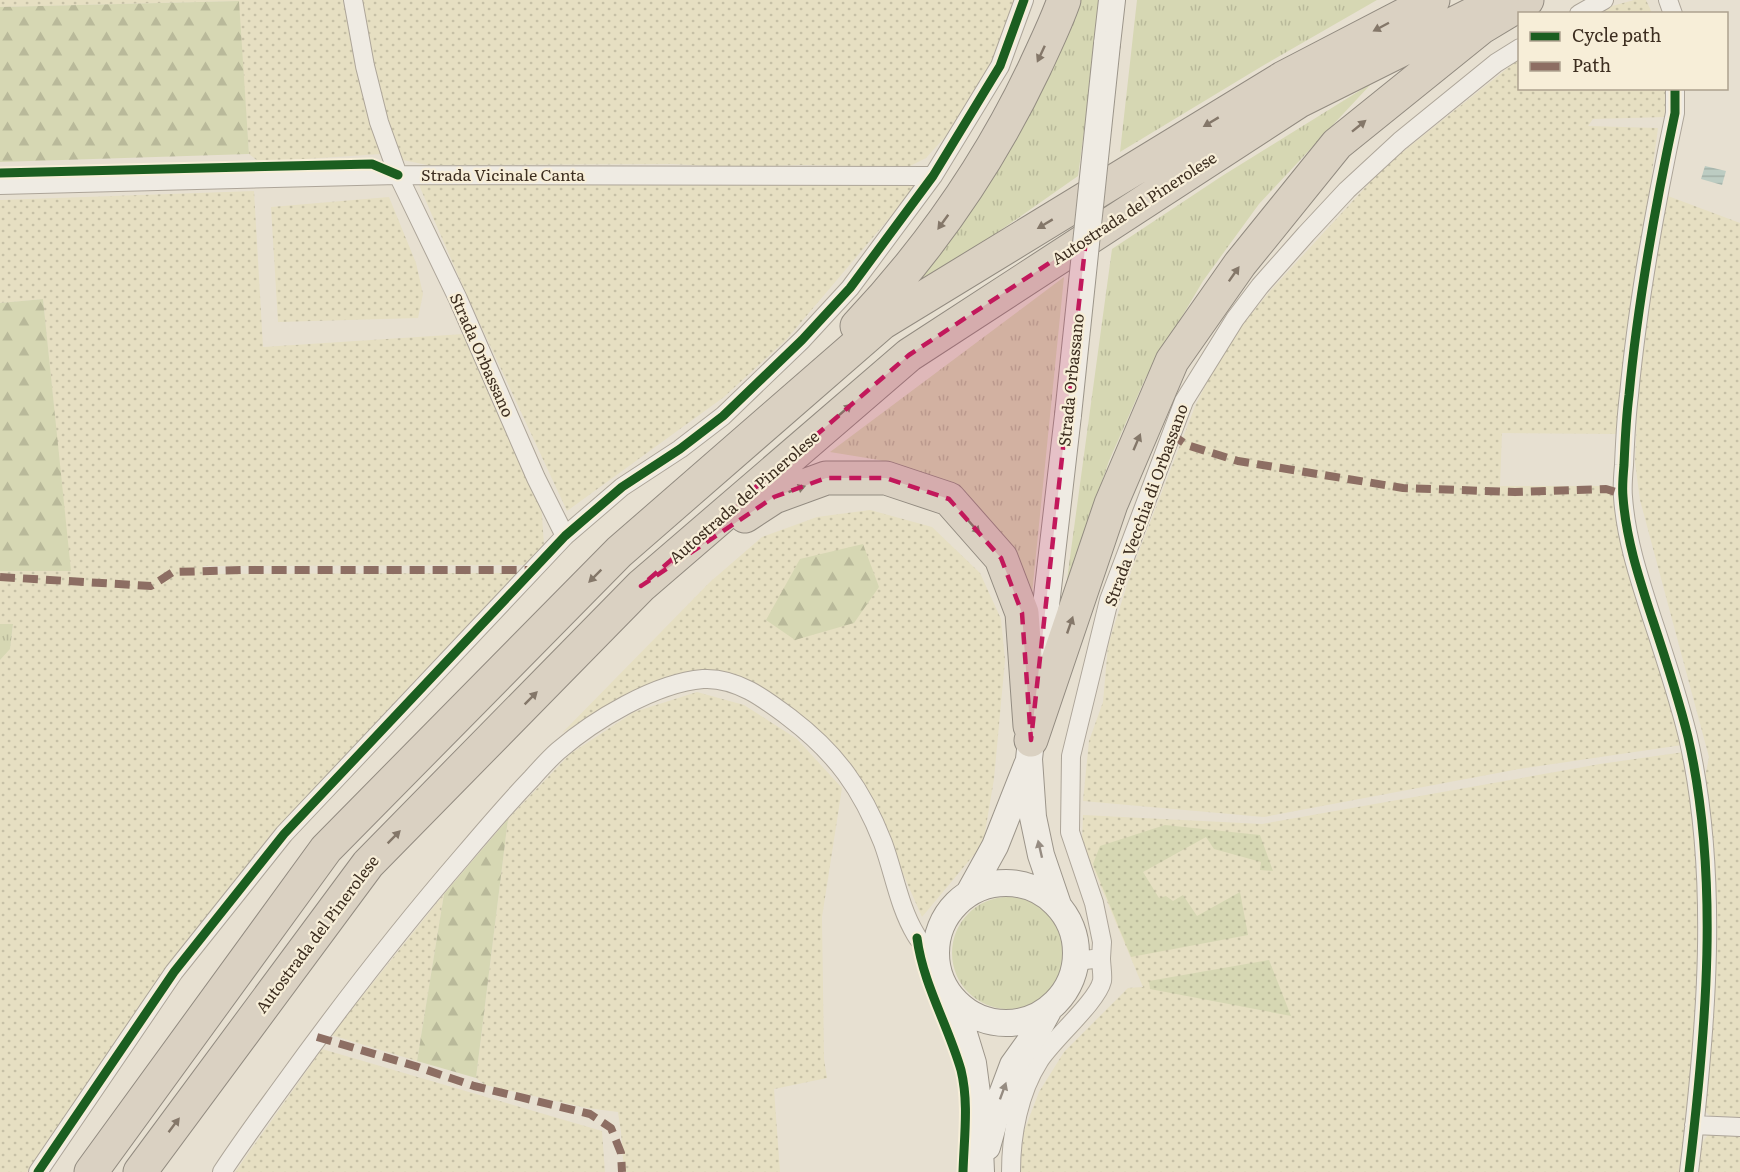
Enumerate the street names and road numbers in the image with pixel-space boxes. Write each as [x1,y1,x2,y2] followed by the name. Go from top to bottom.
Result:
[1046,145,1221,270] street label: Autostrada del Pinerolese
[421,162,585,186] street label: Strada Vicinale Canta
[445,289,521,421] street label: Strada Orbassano
[1051,312,1089,448] street label: Strada Orbassano
[1097,400,1193,609] street label: Strada Vecchia di Orbassano
[663,424,824,568] street label: Autostrada del Pinerolese
[249,849,384,1017] street label: Autostrada del Pinerolese

